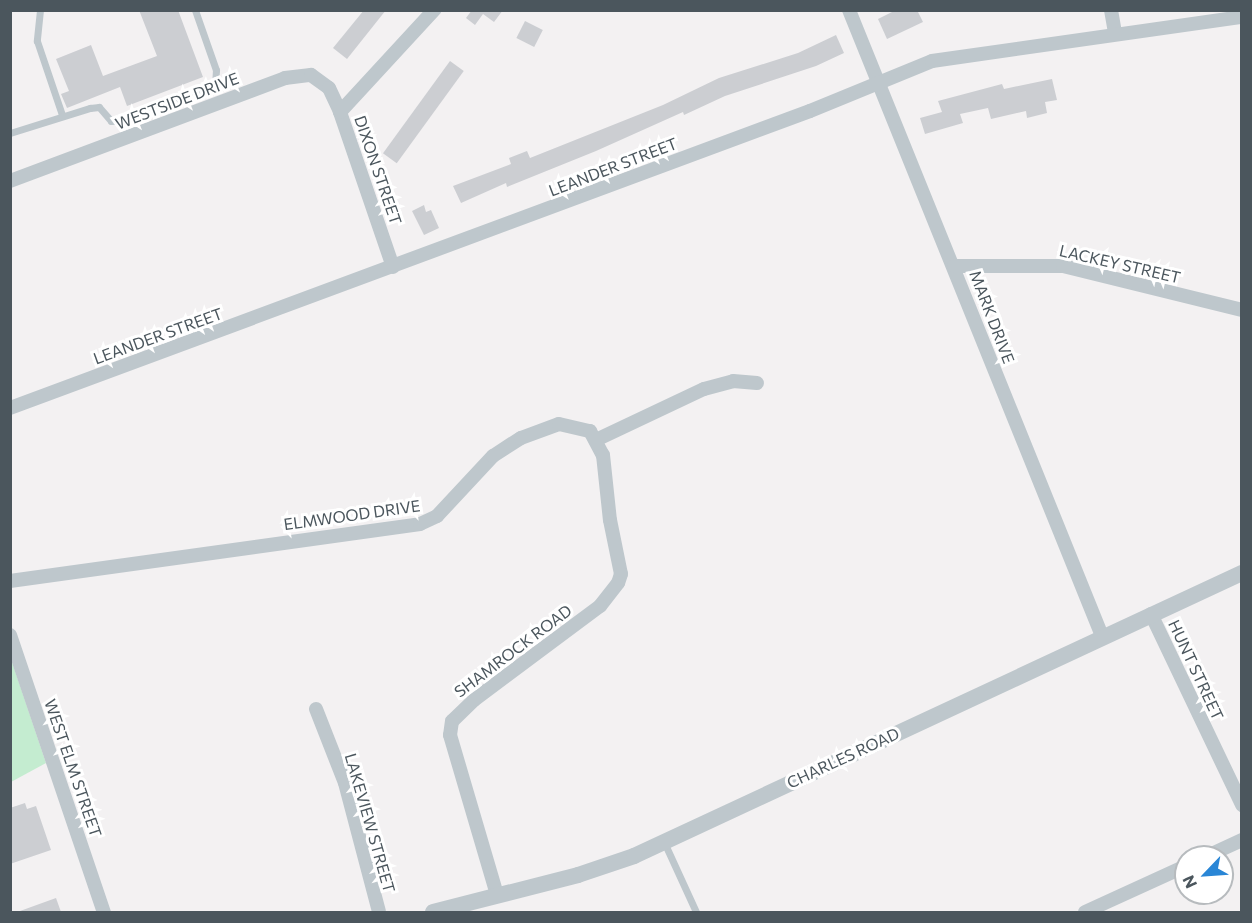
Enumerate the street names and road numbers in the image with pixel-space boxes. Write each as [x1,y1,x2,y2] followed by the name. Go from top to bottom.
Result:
[112,69,242,133] street label: WESTSIDE DRIVE
[350,113,406,227] street label: DIXON STREET
[546,134,680,200] street label: LEANDER STREET
[1058,241,1182,287] street label: LACKEY STREET
[965,268,1019,366] street label: MARK DRIVE
[91,304,225,368] street label: LEANDER STREET
[282,496,422,534] street label: ELMWOOD DRIVE
[451,601,575,701] street label: SHAMROCK ROAD
[1164,617,1228,723] street label: HUNT STREET
[40,696,106,840] street label: WEST ELM STREET
[784,724,902,792] street label: CHARLES ROAD
[341,751,399,895] street label: LAKEVIEW STREET

